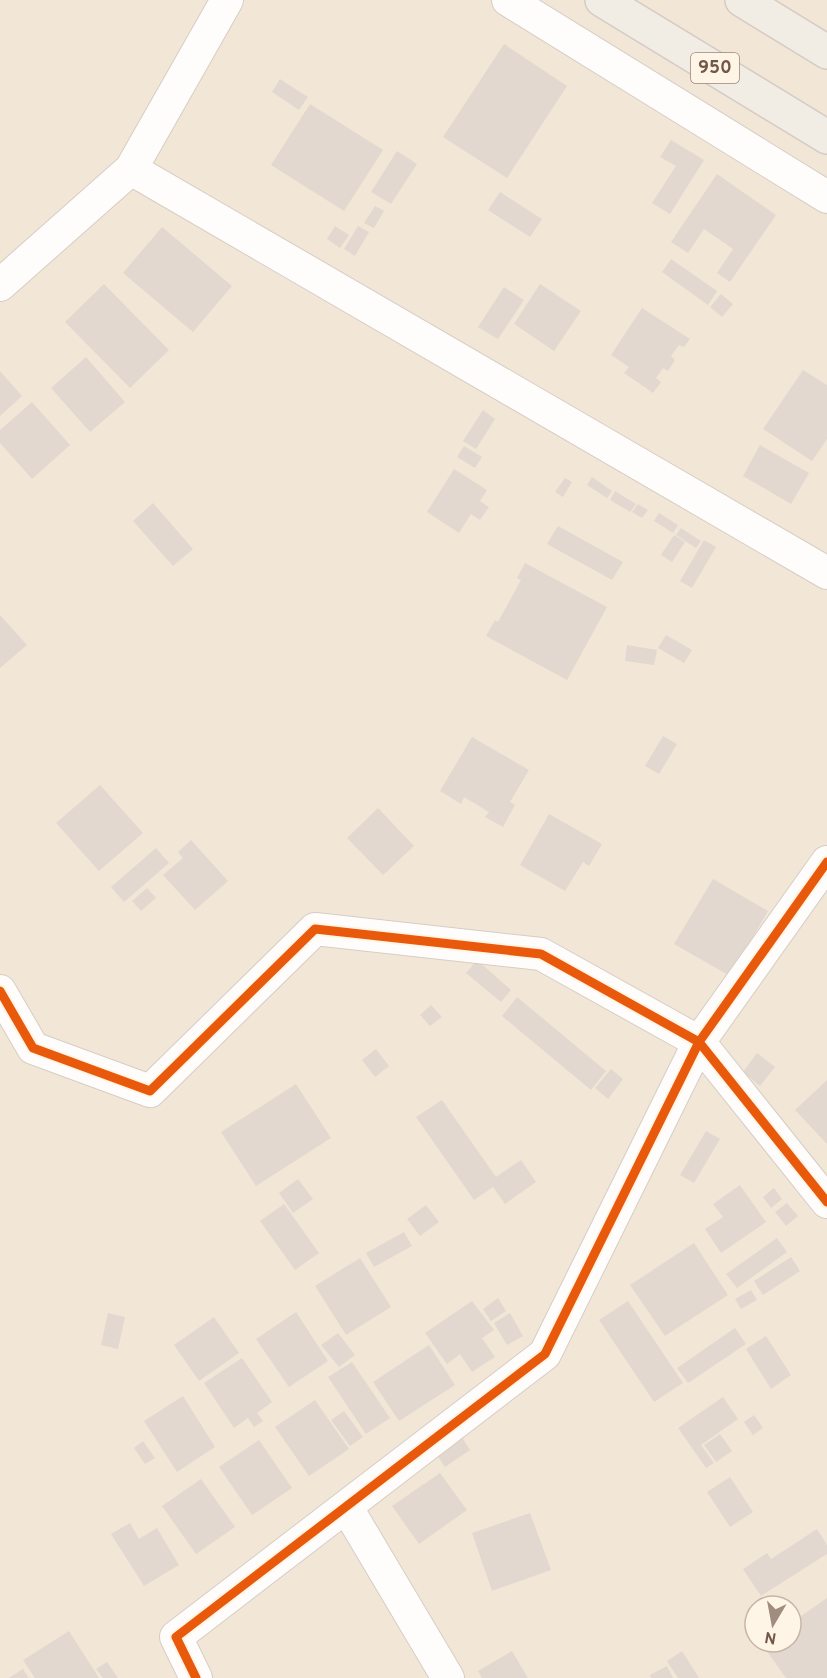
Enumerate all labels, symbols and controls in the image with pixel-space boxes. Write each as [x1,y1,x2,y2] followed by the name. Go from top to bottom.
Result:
[691,53,739,83] road number: 950
[743,1594,803,1654] north arrow
[763,1626,778,1648] text: N

